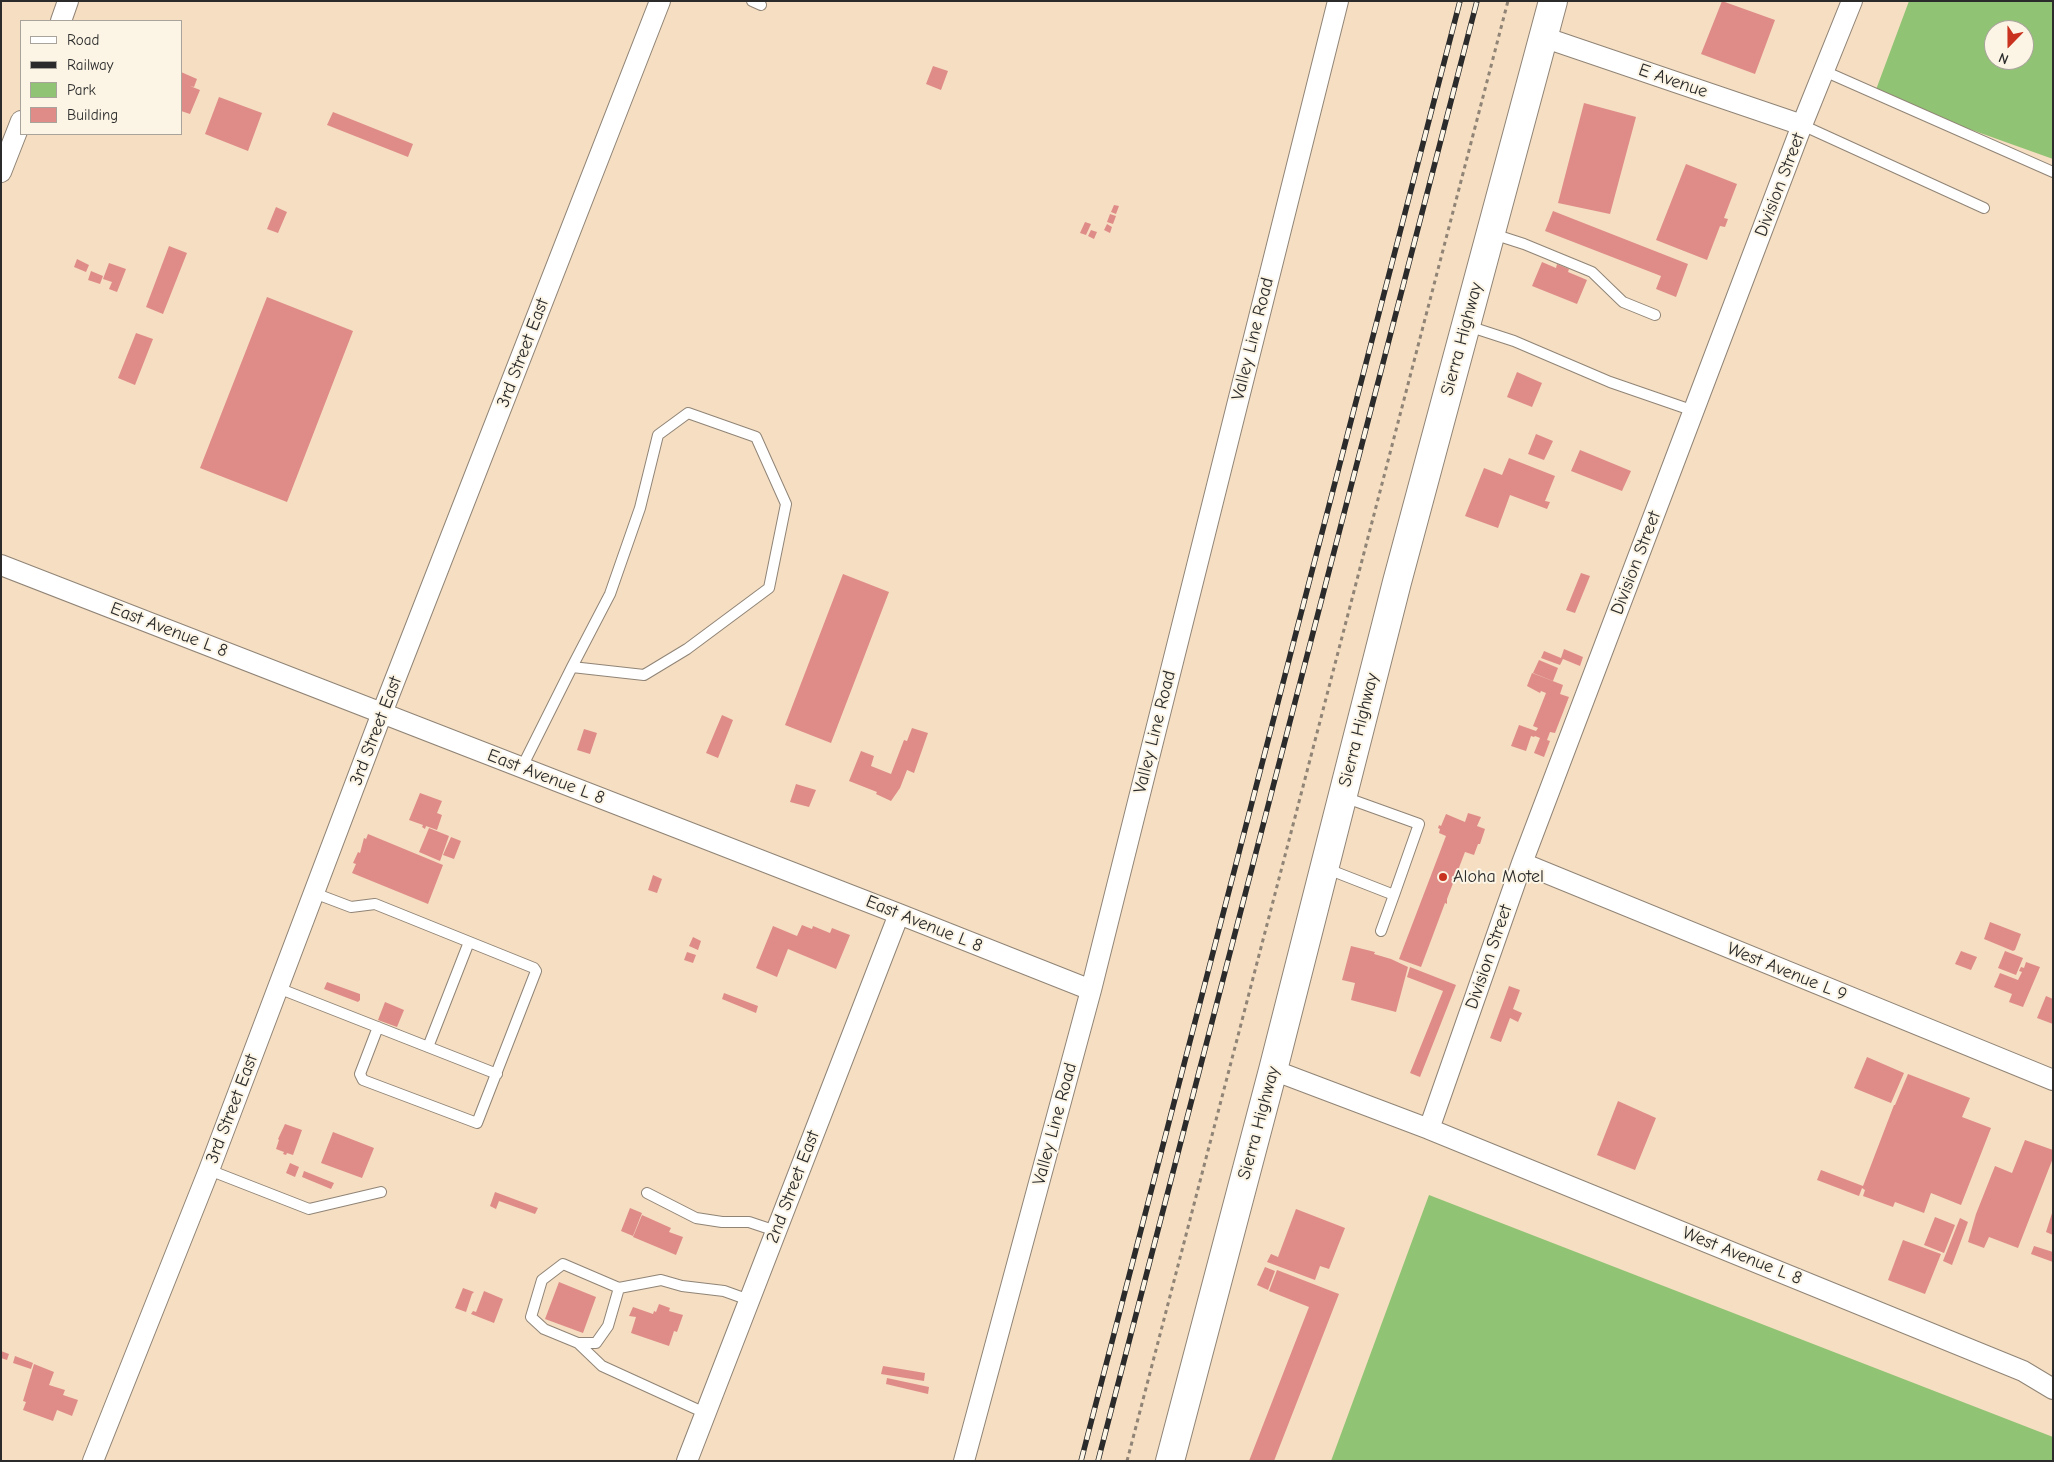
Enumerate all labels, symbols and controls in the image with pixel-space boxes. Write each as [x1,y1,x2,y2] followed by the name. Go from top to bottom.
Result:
[20,20,182,135] legend
[1984,20,2034,70] north arrow
[67,31,99,49] text: Road
[1996,49,2011,68] text: N
[67,56,113,74] text: Railway
[1636,59,1710,103] street label: E Avenue
[67,81,96,99] text: Park
[67,106,118,124] text: Building
[1750,130,1810,240] street label: Division Street
[1227,275,1279,403] street label: Valley Line Road
[1437,280,1487,398] street label: Sierra Highway
[492,295,554,411] street label: 3rd Street East
[1606,508,1666,618] street label: Division Street
[107,598,231,662] street label: East Avenue L 8
[1129,668,1181,796] street label: Valley Line Road
[1334,671,1384,789] street label: Sierra Highway
[345,673,407,789] street label: 3rd Street East
[484,745,608,809] street label: East Avenue L 8
[1453,866,1544,888] place label: Aloha Motel
[1437,871,1449,883] marker: Aloha Motel
[863,891,985,957] street label: East Avenue L 8
[1461,902,1517,1012] street label: Division Street
[1724,938,1850,1006] street label: West Avenue L 9
[201,1051,263,1167] street label: 3rd Street East
[1028,1060,1082,1188] street label: Valley Line Road
[1234,1064,1284,1182] street label: Sierra Highway
[762,1128,824,1246] street label: 2nd Street East
[1679,1222,1805,1290] street label: West Avenue L 8

